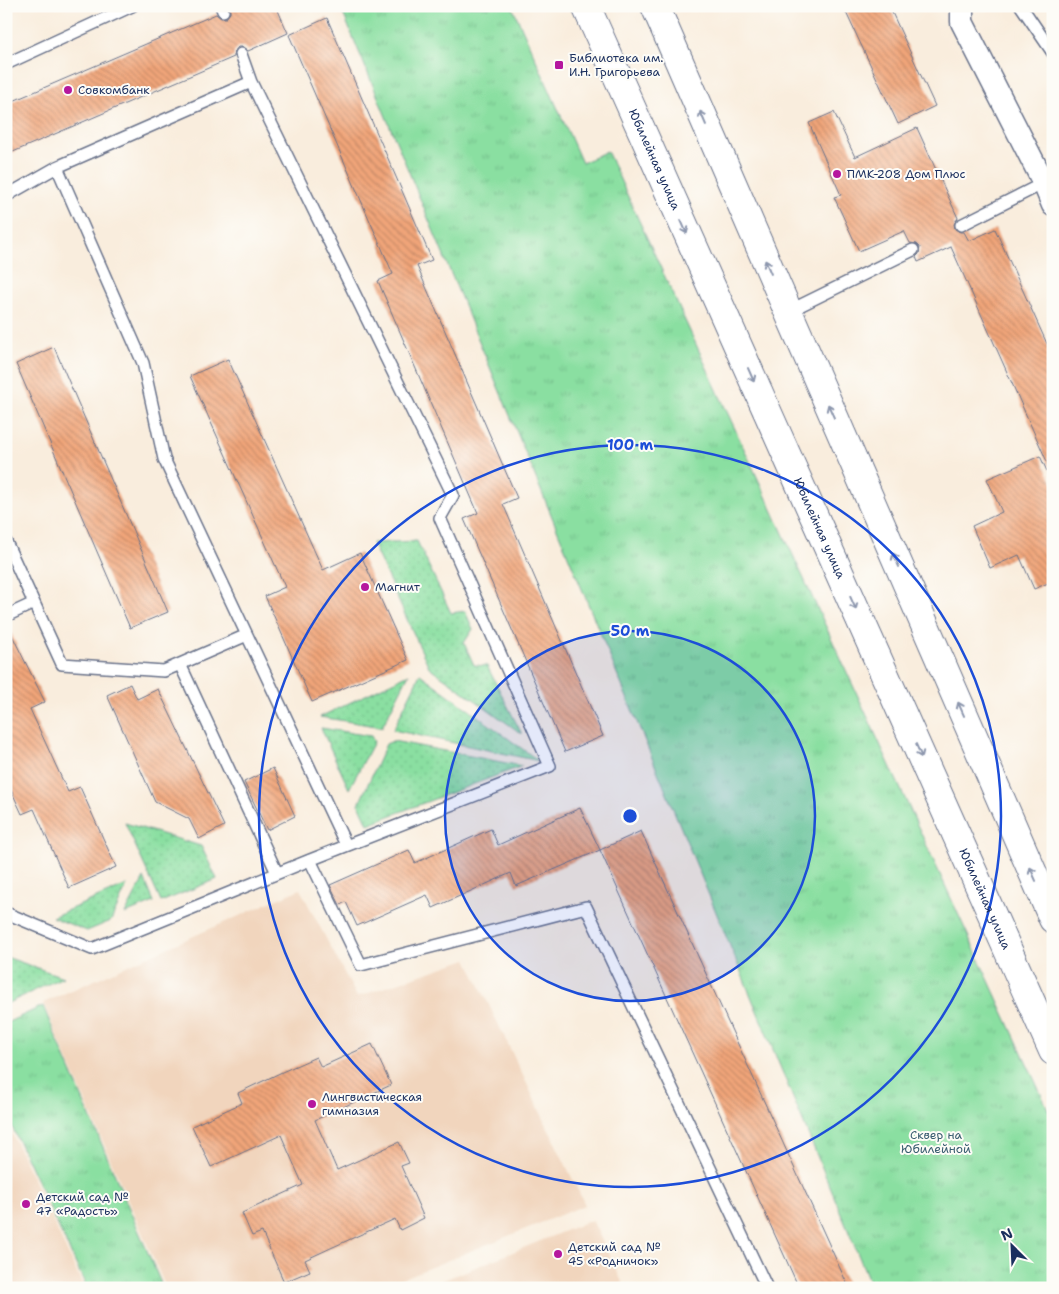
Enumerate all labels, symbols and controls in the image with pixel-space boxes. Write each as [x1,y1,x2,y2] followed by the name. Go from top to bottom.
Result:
[569,50,663,80] place label: Библиотека им. И.Н. Григорьева
[553,59,565,71] marker: Библиотека им. И.Н. Григорьева
[78,82,150,98] place label: Совкомбанк
[62,84,74,96] marker: Совкомбанк
[625,106,684,213] street label: Юбилейная улица
[698,111,707,126] one-way arrow
[847,166,966,182] place label: ПМК-208 Дом Плюс
[831,168,843,180] marker: ПМК-208 Дом Плюс
[680,219,690,234] one-way arrow
[762,260,772,275] one-way arrow
[746,367,756,382] one-way arrow
[825,404,835,419] one-way arrow
[607,435,653,455] text: 100 m
[790,475,849,582] street label: Юбилейная улица
[890,553,900,568] one-way arrow
[375,579,421,595] place label: Магнит
[359,581,371,593] marker: Магнит
[848,595,858,610] one-way arrow
[611,621,650,641] text: 50 m
[955,702,965,717] one-way arrow
[914,744,924,759] one-way arrow
[621,807,639,825] centre of rings
[955,846,1015,952] street label: Юбилейная улица
[1028,867,1038,882] one-way arrow
[322,1089,422,1119] place label: Лингвистическая гимназия
[306,1098,318,1110] marker: Лингвистическая гимназия
[901,1127,971,1157] park label: Сквер на Юбилейной
[36,1189,129,1219] place label: Детский сад № 47 «Радость»
[20,1198,32,1210] marker: Детский сад № 47 «Радость»
[986,1222,1036,1272] north arrow
[998,1224,1015,1245] text: N
[568,1239,661,1269] place label: Детский сад № 45 «Родничок»
[552,1248,564,1260] marker: Детский сад № 45 «Родничок»

